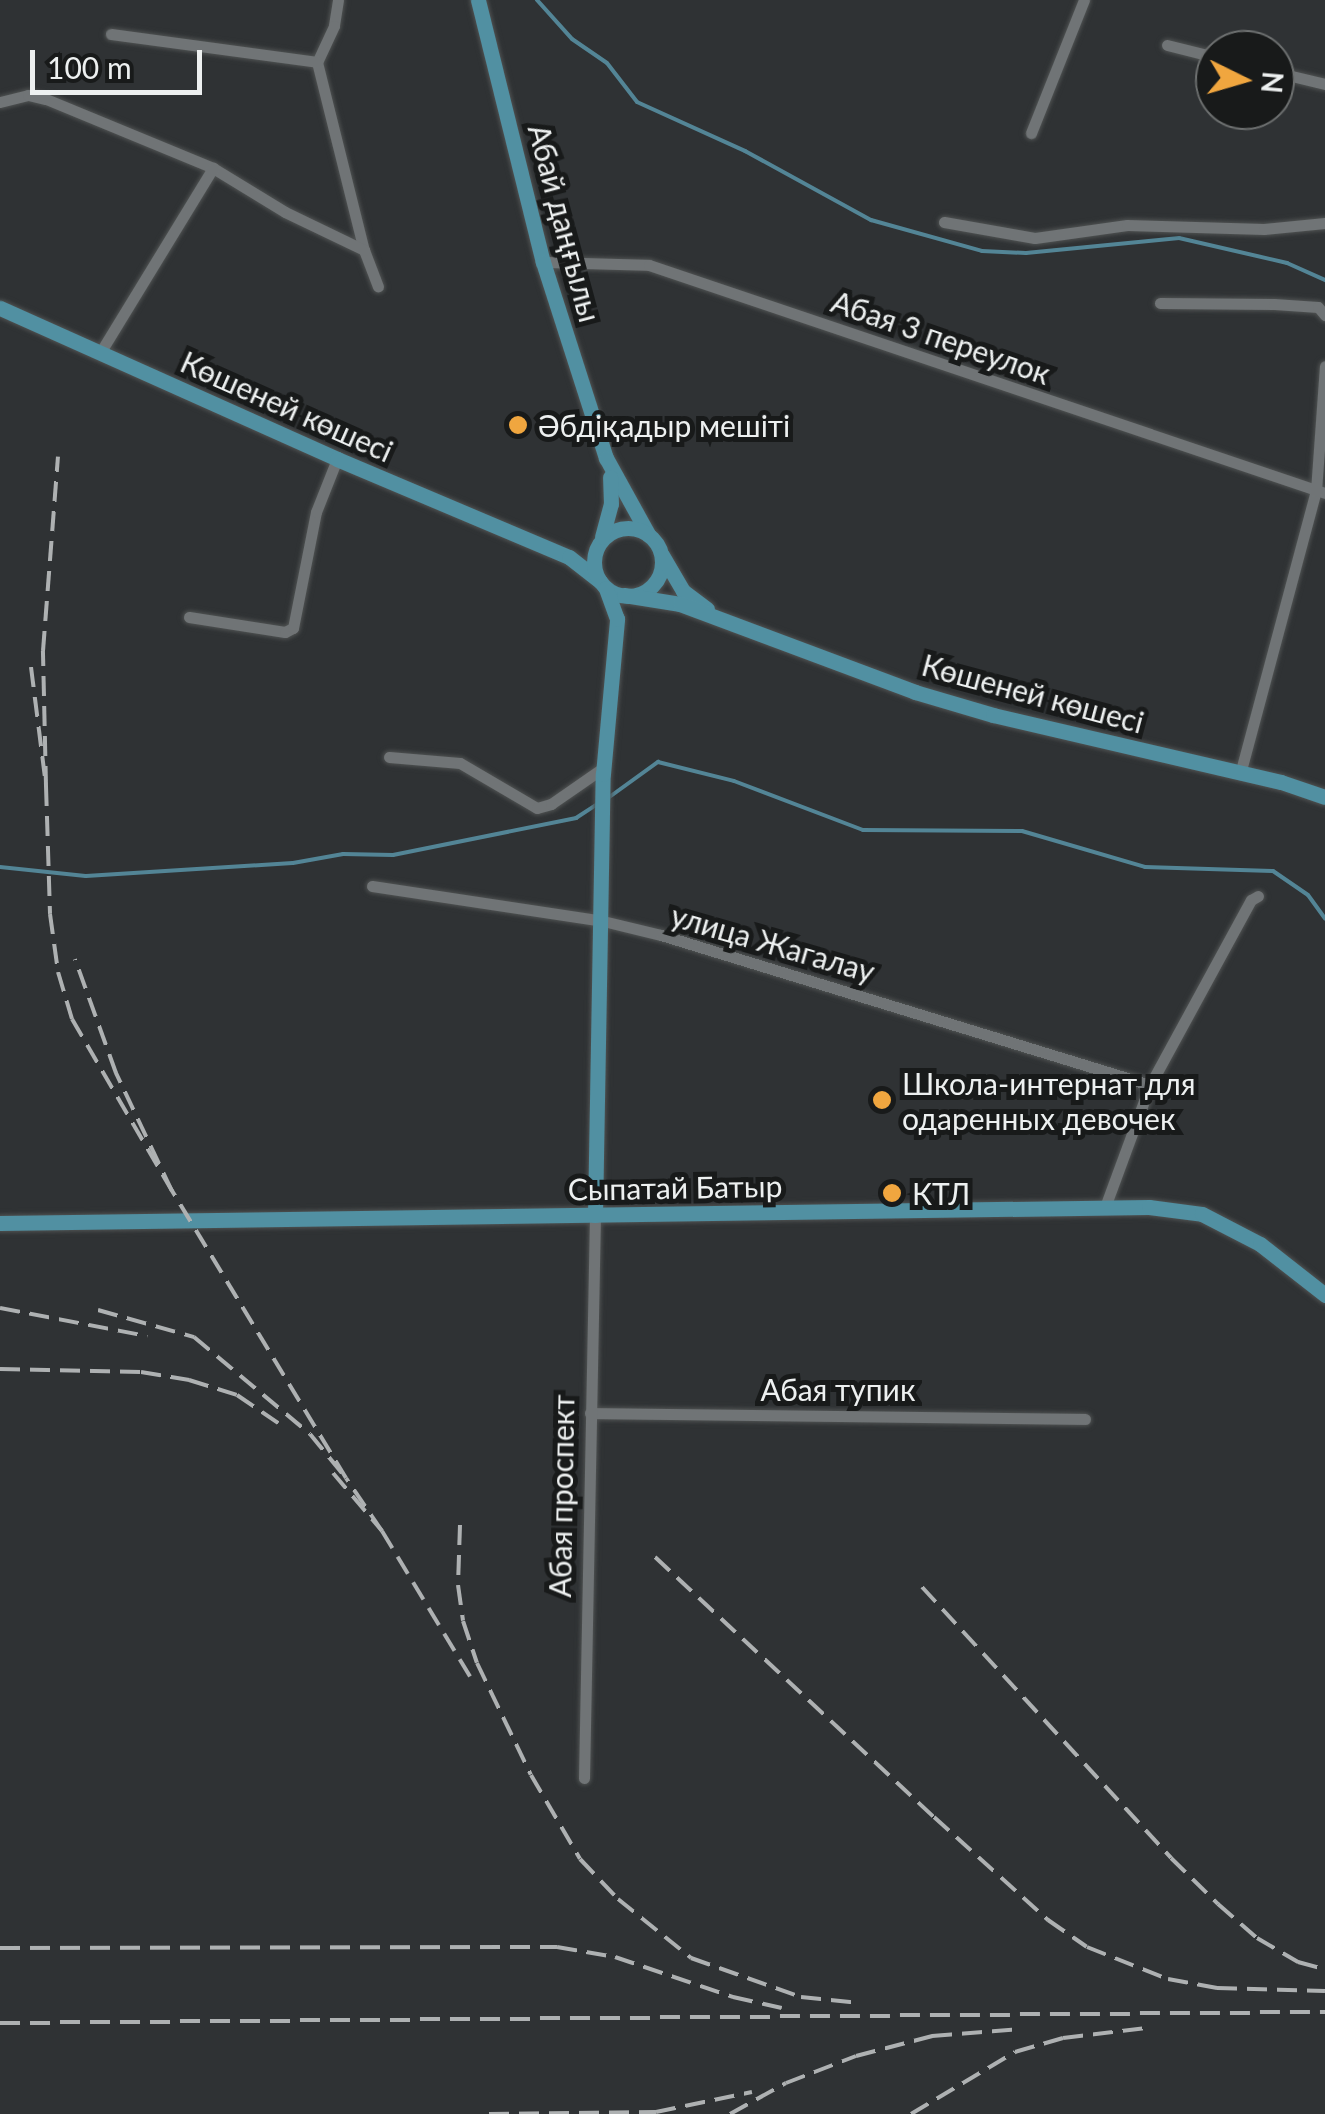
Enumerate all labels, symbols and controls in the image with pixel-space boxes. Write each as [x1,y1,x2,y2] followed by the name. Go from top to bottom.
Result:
[35,30,208,92] scale bar
[1195,30,1295,130] north arrow
[47,49,132,85] text: 100 m
[1255,70,1291,95] text: N
[521,120,609,326] street label: Абай даңғылы
[827,283,1055,391] street label: Абая 3 переулок
[175,343,399,469] street label: Көшеней көшесі
[538,407,790,443] place label: Әбдіқадыр мешіті
[507,414,529,436] marker: Әбдіқадыр мешіті
[918,646,1148,740] street label: Көшеней көшесі
[667,897,879,989] street label: улица Жагалау
[902,1065,1196,1136] place label: Школа-интернат для одаренных девочек
[871,1089,893,1111] marker: Школа-интернат для одаренных девочек
[567,1167,783,1207] street label: Сыпатай Батыр
[912,1175,970,1211] place label: КТЛ
[881,1182,903,1204] marker: КТЛ
[761,1371,915,1407] street label: Абая тупик
[541,1394,581,1598] street label: Абая проспект

